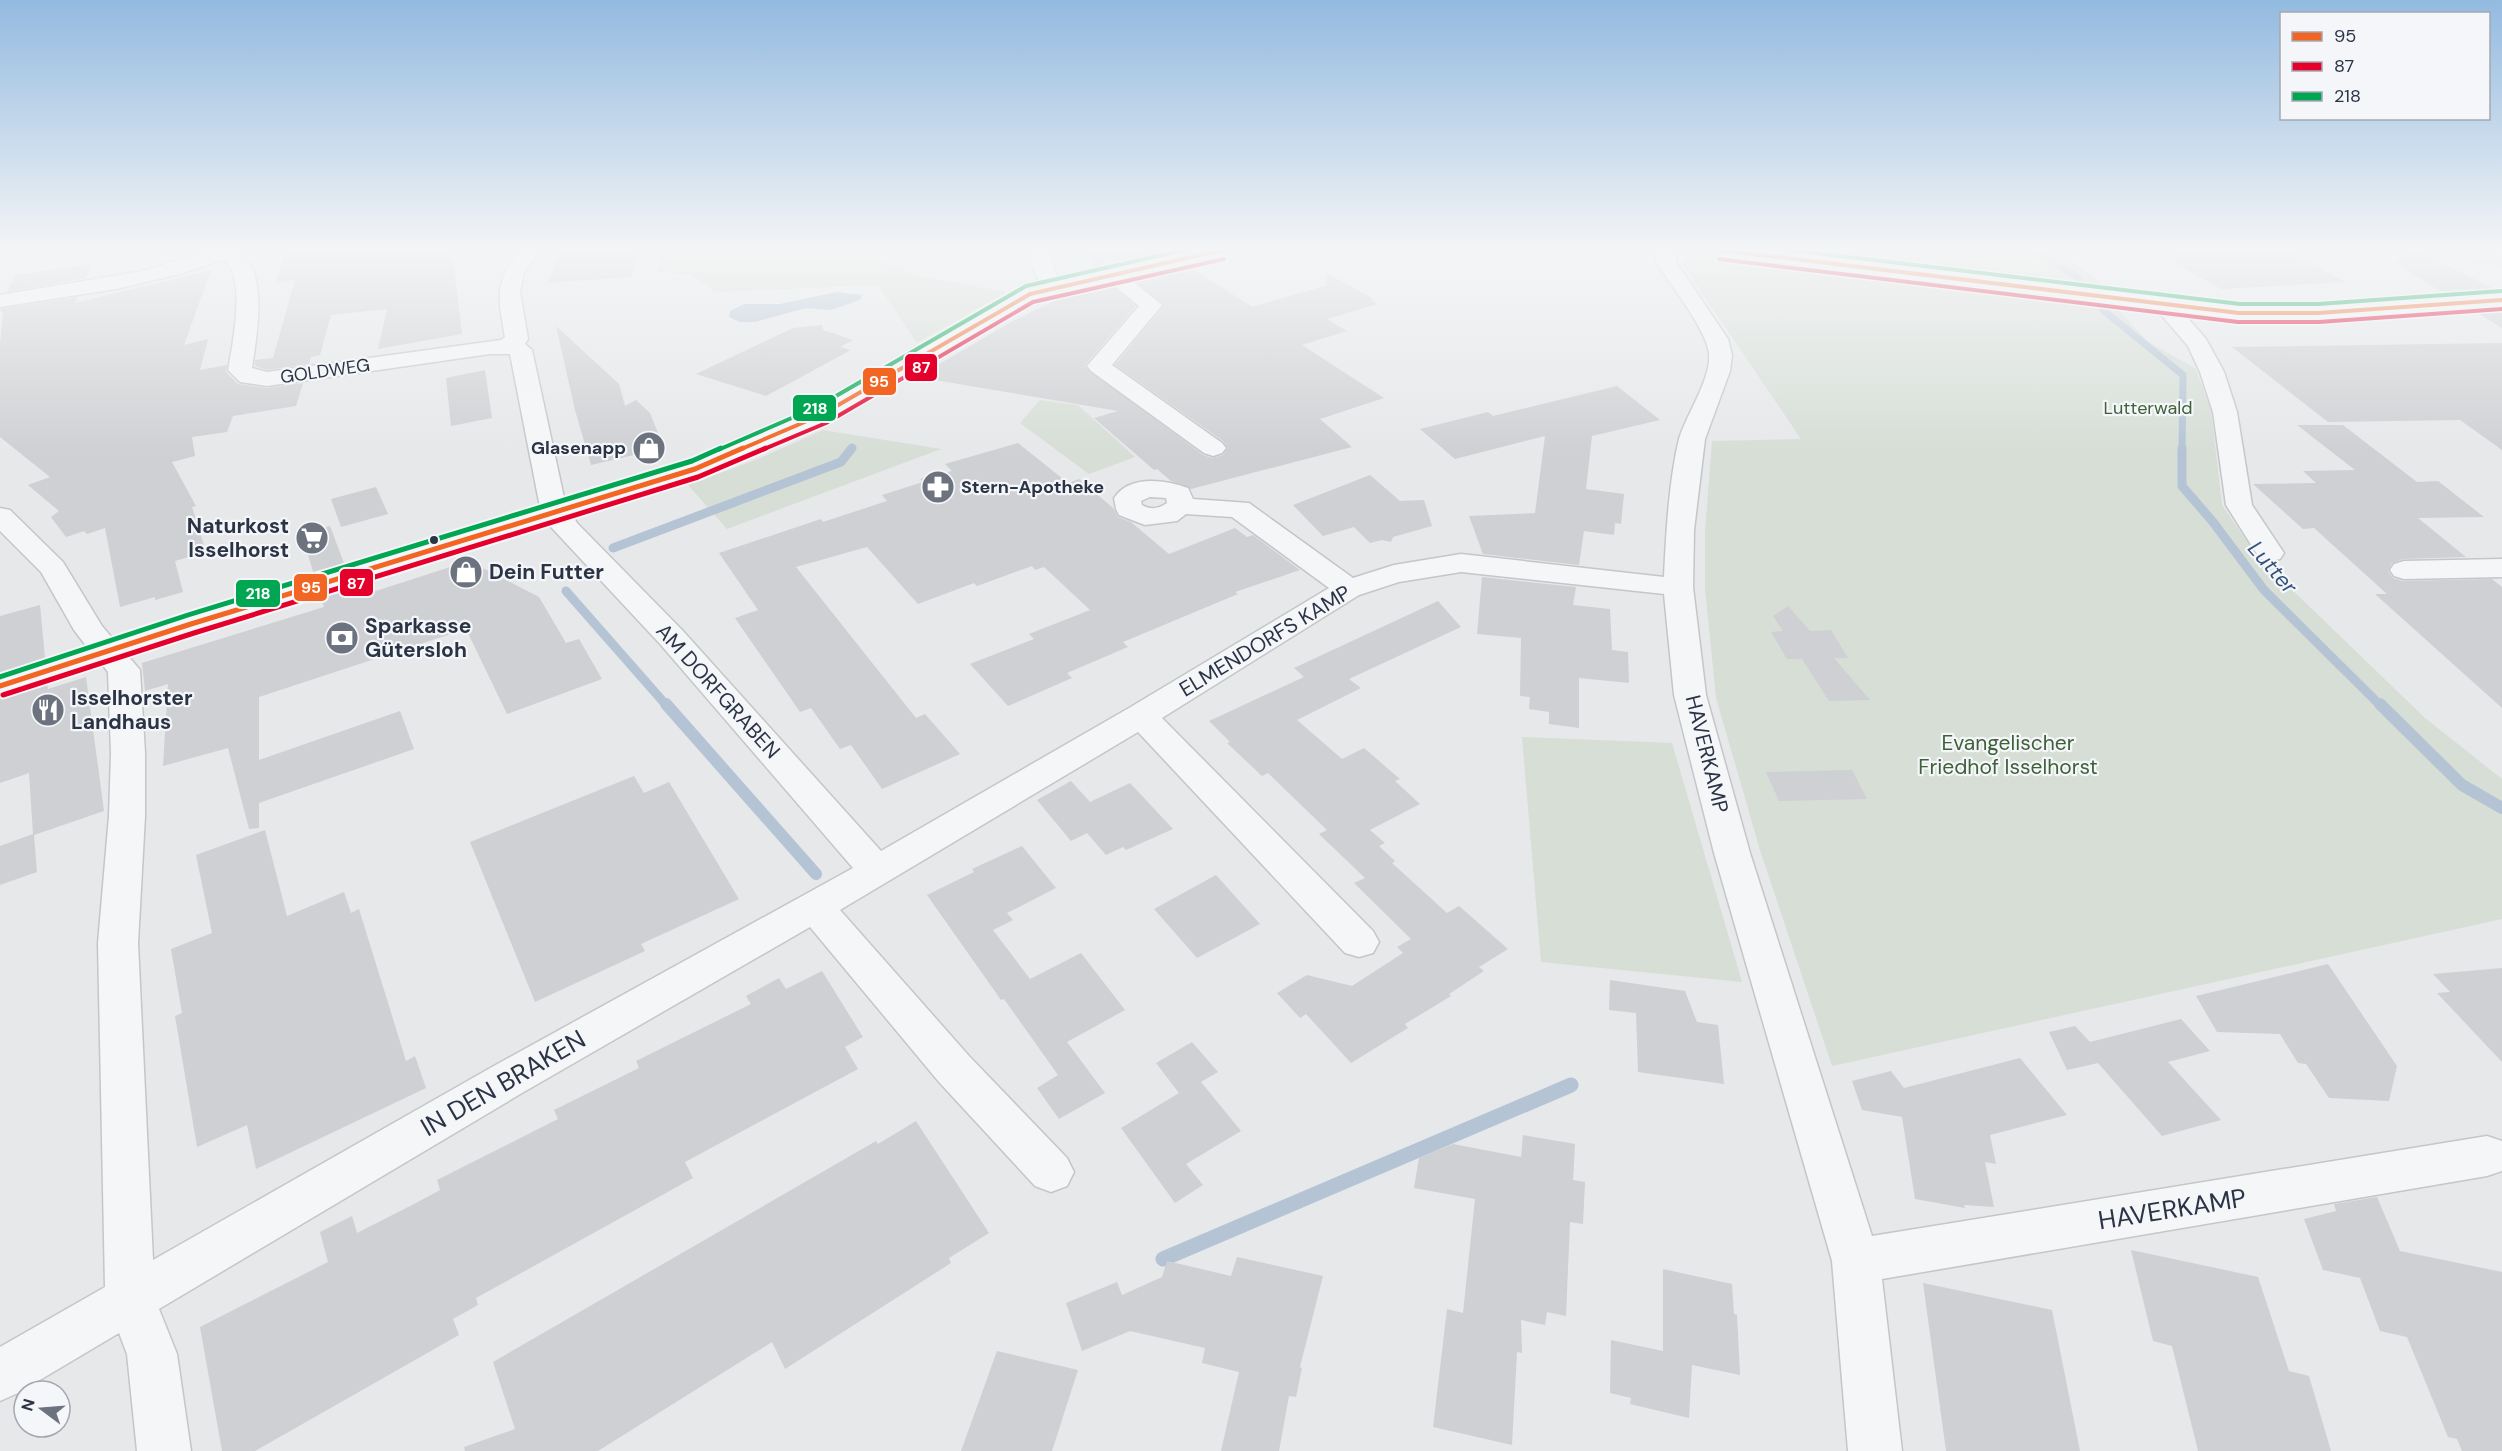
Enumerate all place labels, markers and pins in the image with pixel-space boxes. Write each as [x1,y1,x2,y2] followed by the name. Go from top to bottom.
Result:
[631,430,667,466] shop icon: Glasenapp
[531,436,626,460] place label: Glasenapp
[920,469,956,505] pharmacy icon: Stern-Apotheke
[961,475,1104,499] place label: Stern-Apotheke
[187,512,289,564] place label: Naturkost Isselhorst
[294,520,330,556] supermarket icon: Naturkost Isselhorst
[428,534,440,546] unlabelled marker
[448,554,484,590] shop icon: Dein Futter
[489,558,604,586] place label: Dein Futter
[365,612,471,664] place label: Sparkasse Gütersloh
[324,620,360,656] bank icon: Sparkasse Gütersloh
[71,684,193,736] place label: Isselhorster Landhaus
[30,692,66,728] restaurant icon: Isselhorster Landhaus

